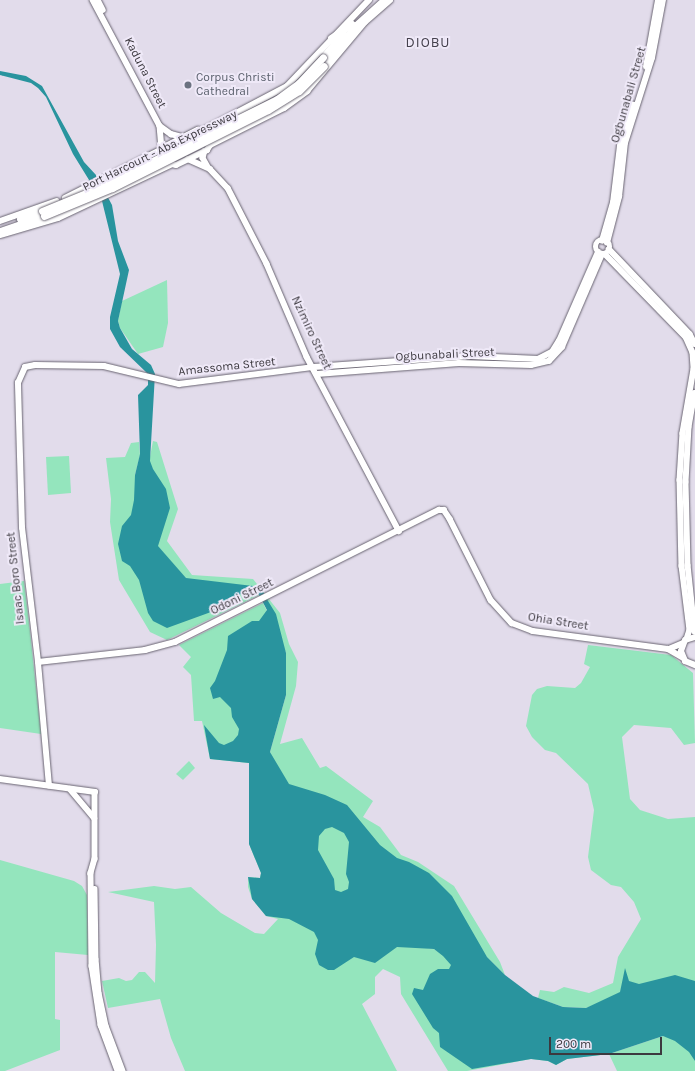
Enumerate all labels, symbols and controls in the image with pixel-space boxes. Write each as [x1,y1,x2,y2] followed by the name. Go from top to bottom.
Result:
[121,35,169,111] street label: Kaduna Street
[405,35,451,51] district label: DIOBU
[608,45,650,145] street label: Ogbunabali Street
[196,71,275,99] place label: Corpus Christi Cathedral
[183,80,193,90] marker: Corpus Christi Cathedral
[80,107,240,195] street label: Port Harcourt - Aba Expressway
[288,294,334,372] street label: Nzimiro Street
[395,345,495,365] street label: Ogbunabali Street
[178,355,276,379] street label: Amassoma Street
[4,531,28,625] street label: Isaac Boro Street
[208,576,276,618] street label: Odoni Street
[527,610,589,634] street label: Ohia Street
[551,1029,664,1055] scale bar
[556,1037,591,1051] text: 200 m

